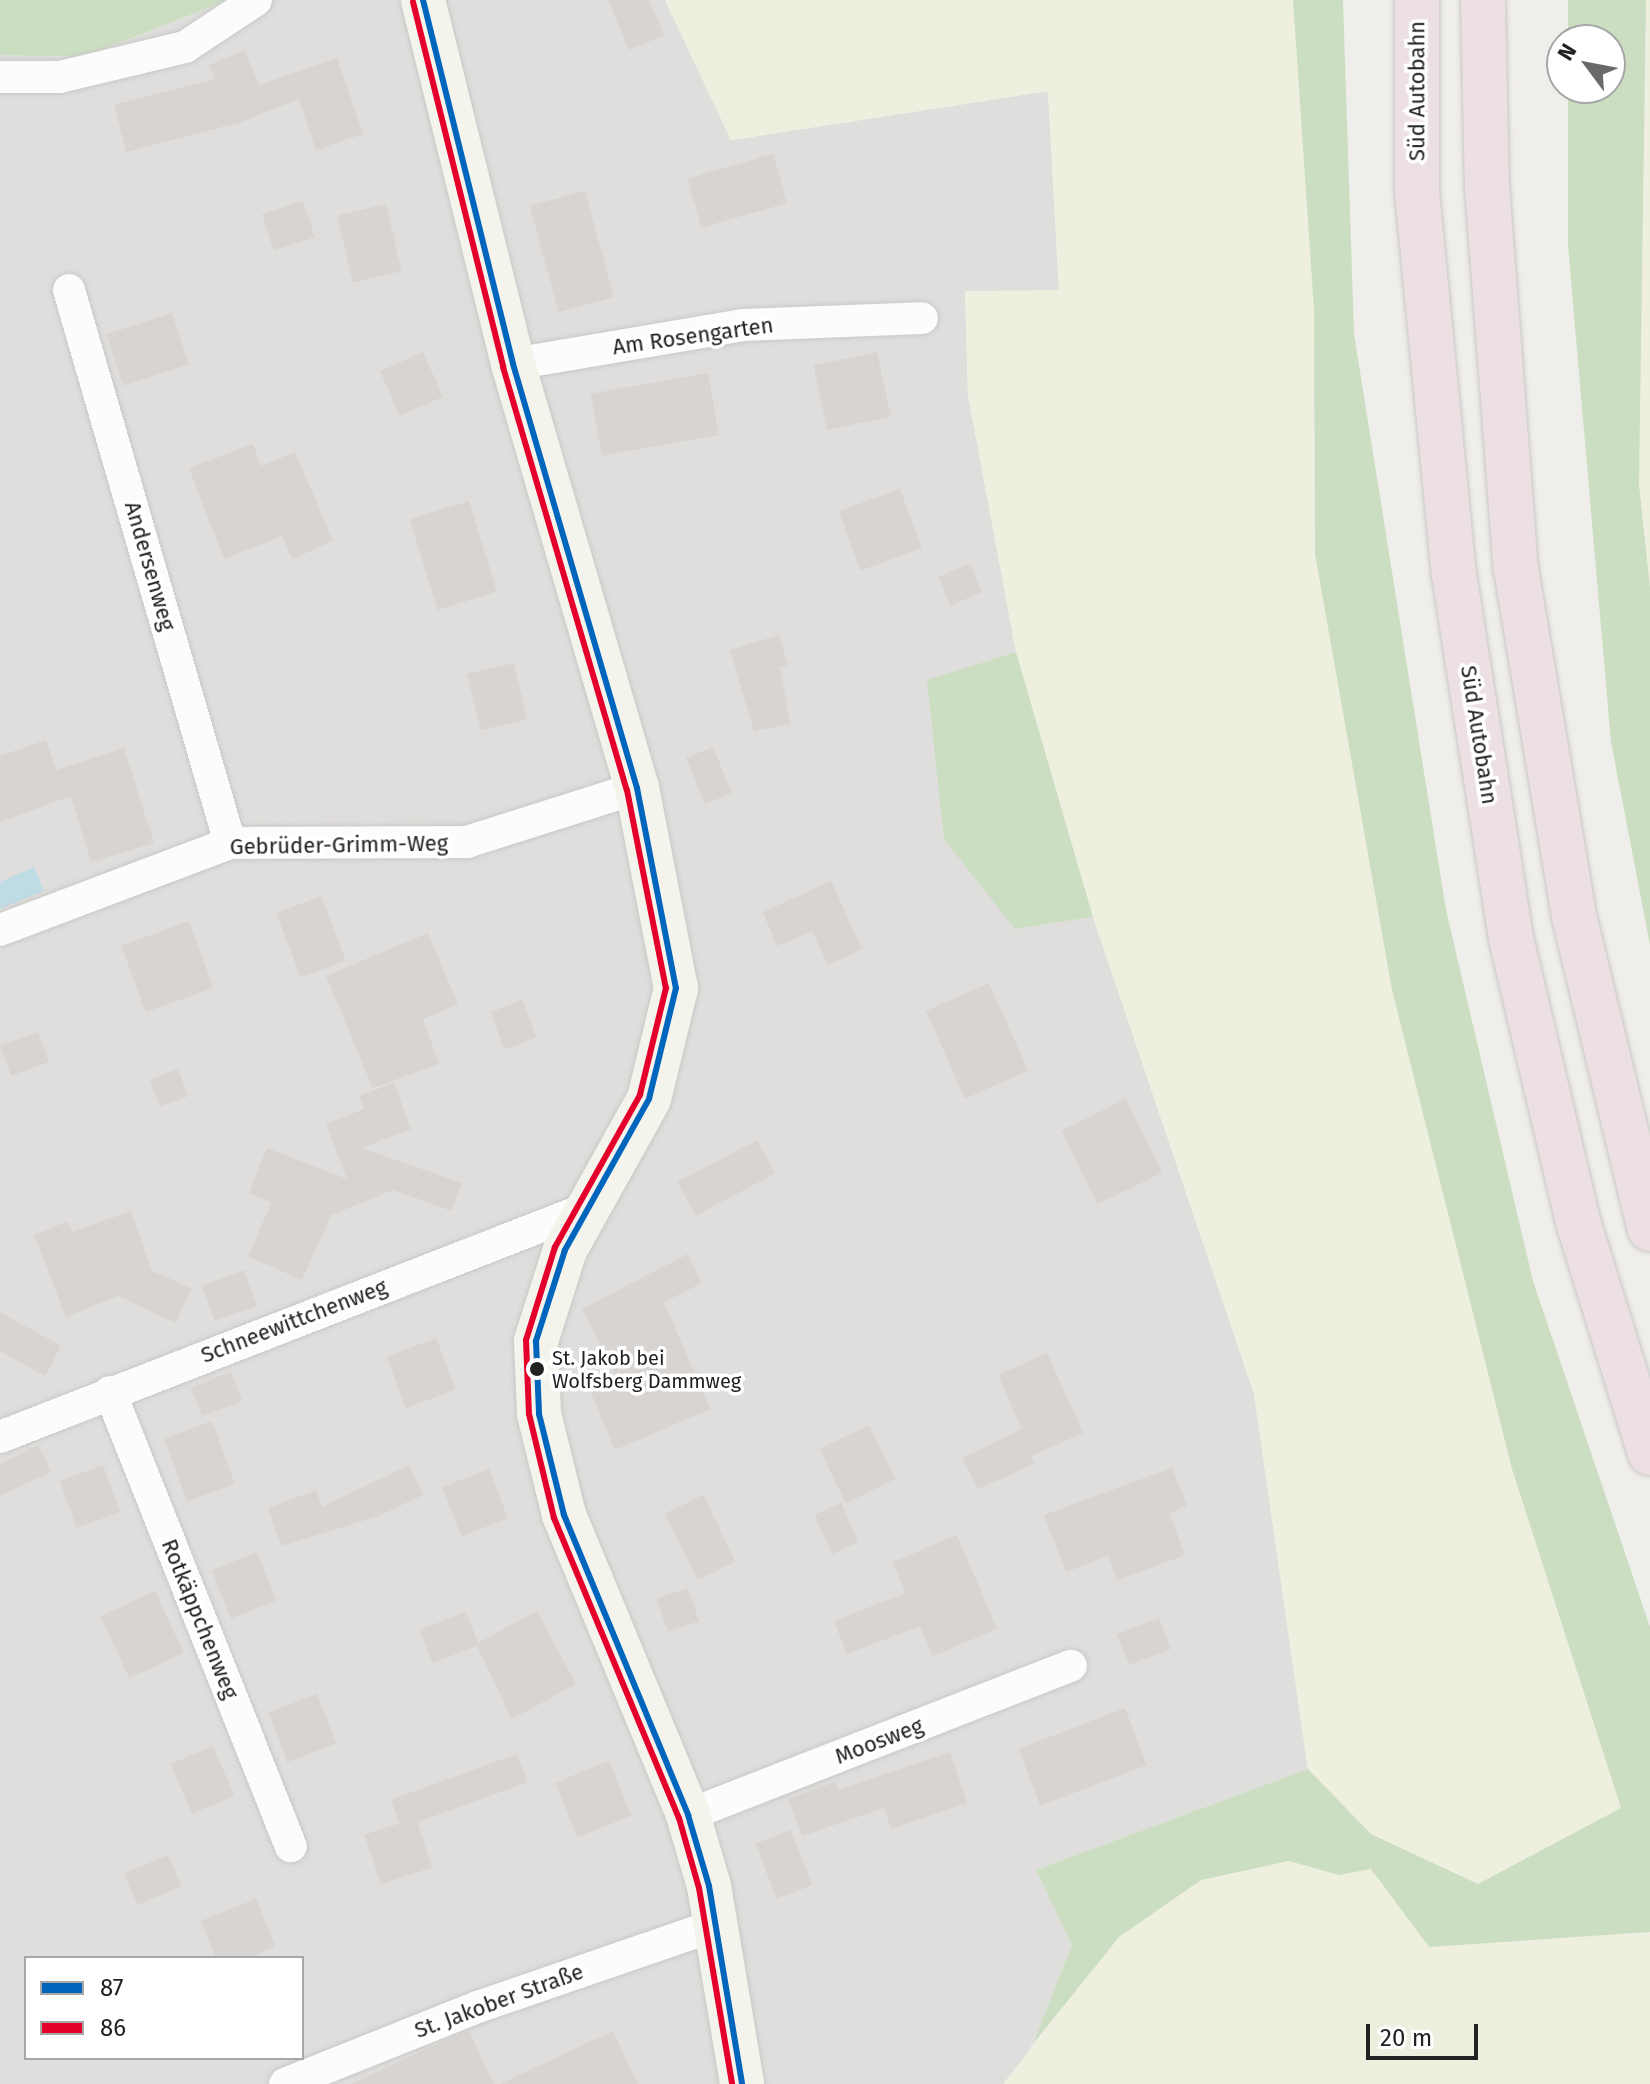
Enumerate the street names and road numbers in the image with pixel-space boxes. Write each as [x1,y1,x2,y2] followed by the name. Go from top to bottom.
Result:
[1404,21,1430,161] street label: Süd Autobahn
[611,312,775,360] street label: Am Rosengarten
[119,498,181,634] street label: Andersenweg
[1455,664,1503,806] street label: Süd Autobahn
[230,830,448,860] street label: Gebrüder-Grimm-Weg
[197,1273,391,1369] street label: Schneewittchenweg
[156,1535,244,1703] street label: Rotkäppchenweg
[831,1712,927,1770] street label: Moosweg
[411,1958,587,2044] street label: St. Jakober Straße

